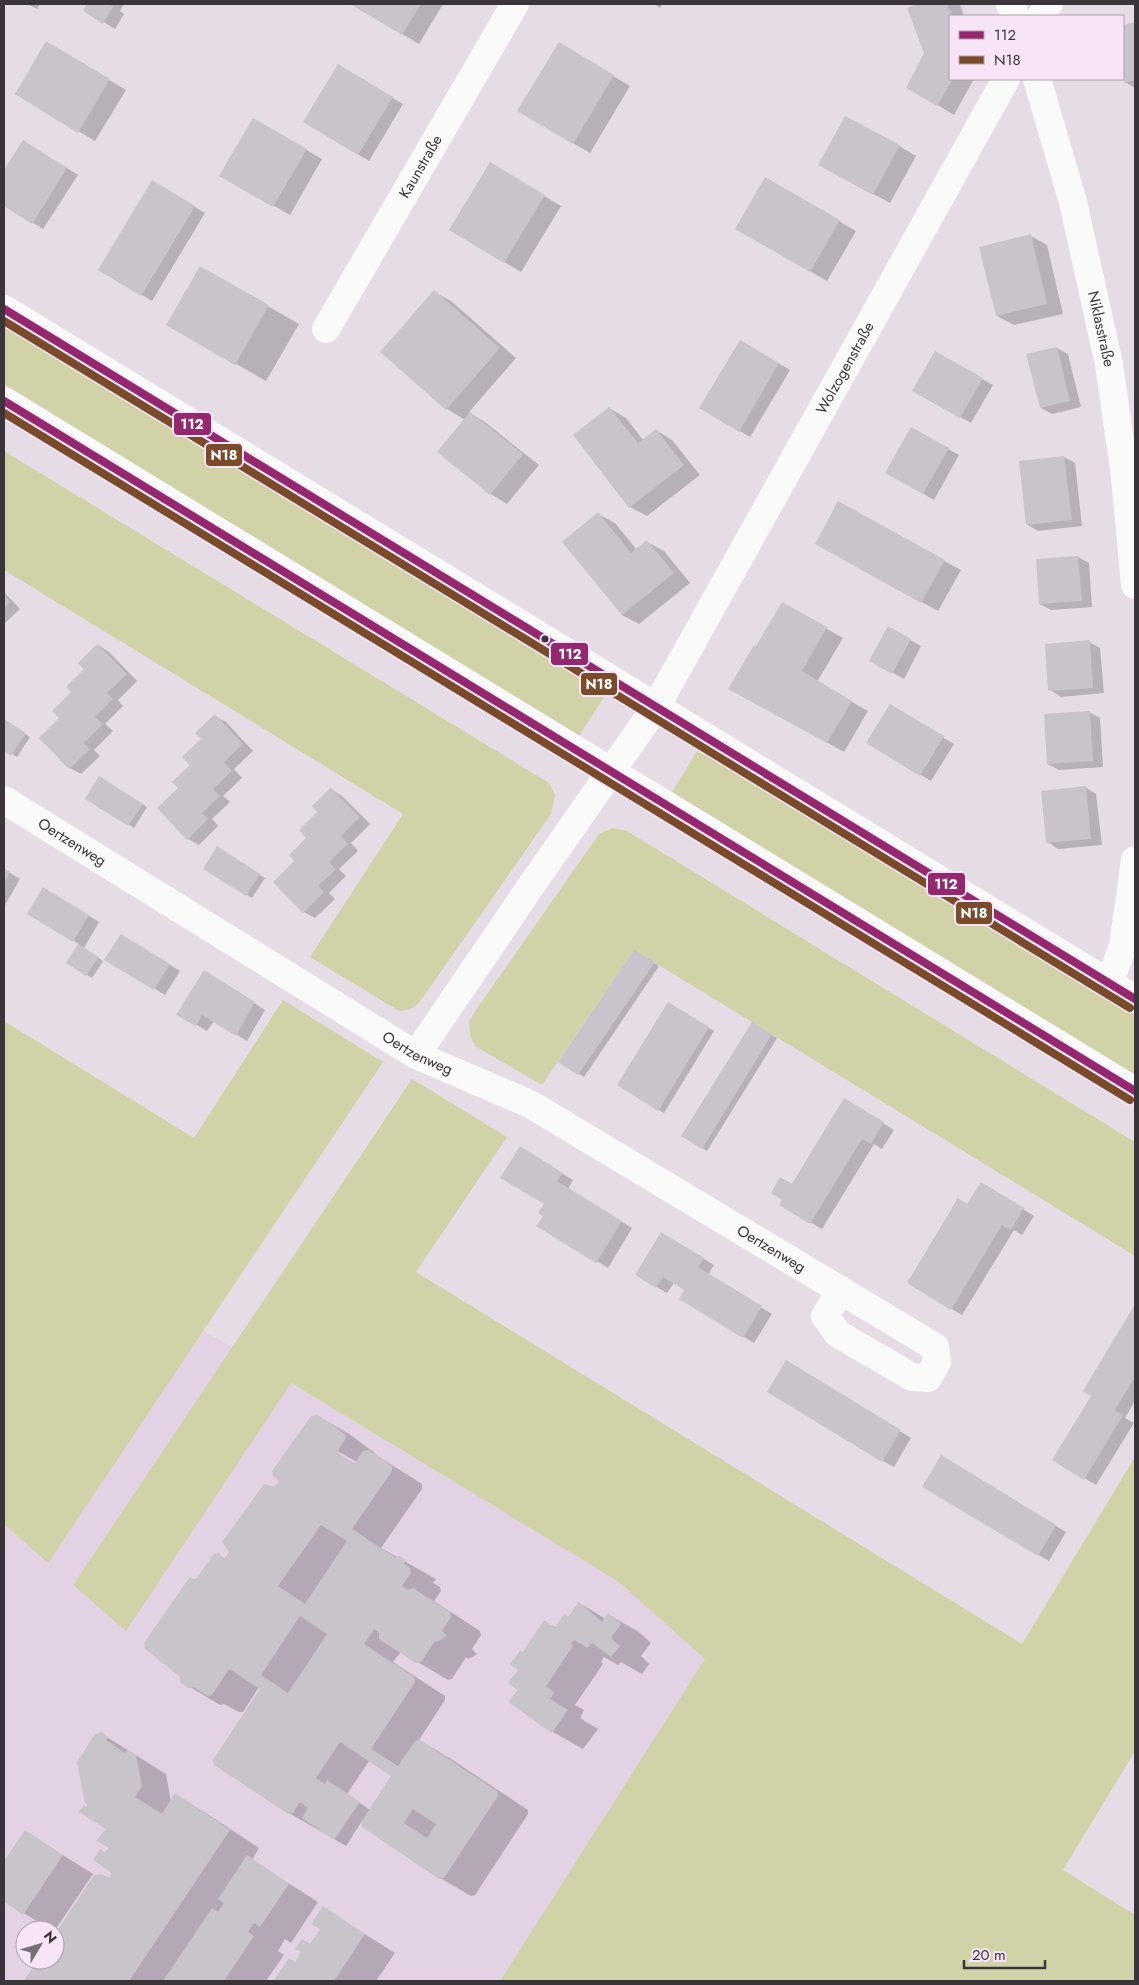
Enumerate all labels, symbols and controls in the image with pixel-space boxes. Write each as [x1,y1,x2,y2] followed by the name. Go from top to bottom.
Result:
[949,15,1124,80] legend
[994,24,1016,46] text: 112
[994,49,1021,71] text: N18
[393,131,448,202] street label: Kaunstraße
[1082,289,1120,369] street label: Niklasstraße
[810,317,880,418] street label: Wolzogenstraße
[173,412,212,436] line badge: 112
[180,414,204,434] text: 112
[205,443,243,467] line badge: N18
[210,445,238,465] text: N18
[540,634,550,644] unlabelled marker
[550,642,589,666] line badge: 112
[558,644,582,664] text: 112
[580,672,618,696] line badge: N18
[585,674,613,694] text: N18
[34,813,110,872] street label: Oertzenweg
[927,872,966,896] line badge: 112
[934,874,958,894] text: 112
[955,901,993,925] line badge: N18
[960,903,988,923] text: N18
[378,1026,456,1080] street label: Oertzenweg
[733,1220,810,1278] street label: Oertzenweg
[15,1920,65,1970] north arrow
[39,1926,62,1948] text: N
[964,1938,1045,1970] scale bar
[972,1944,1006,1966] text: 20 m

